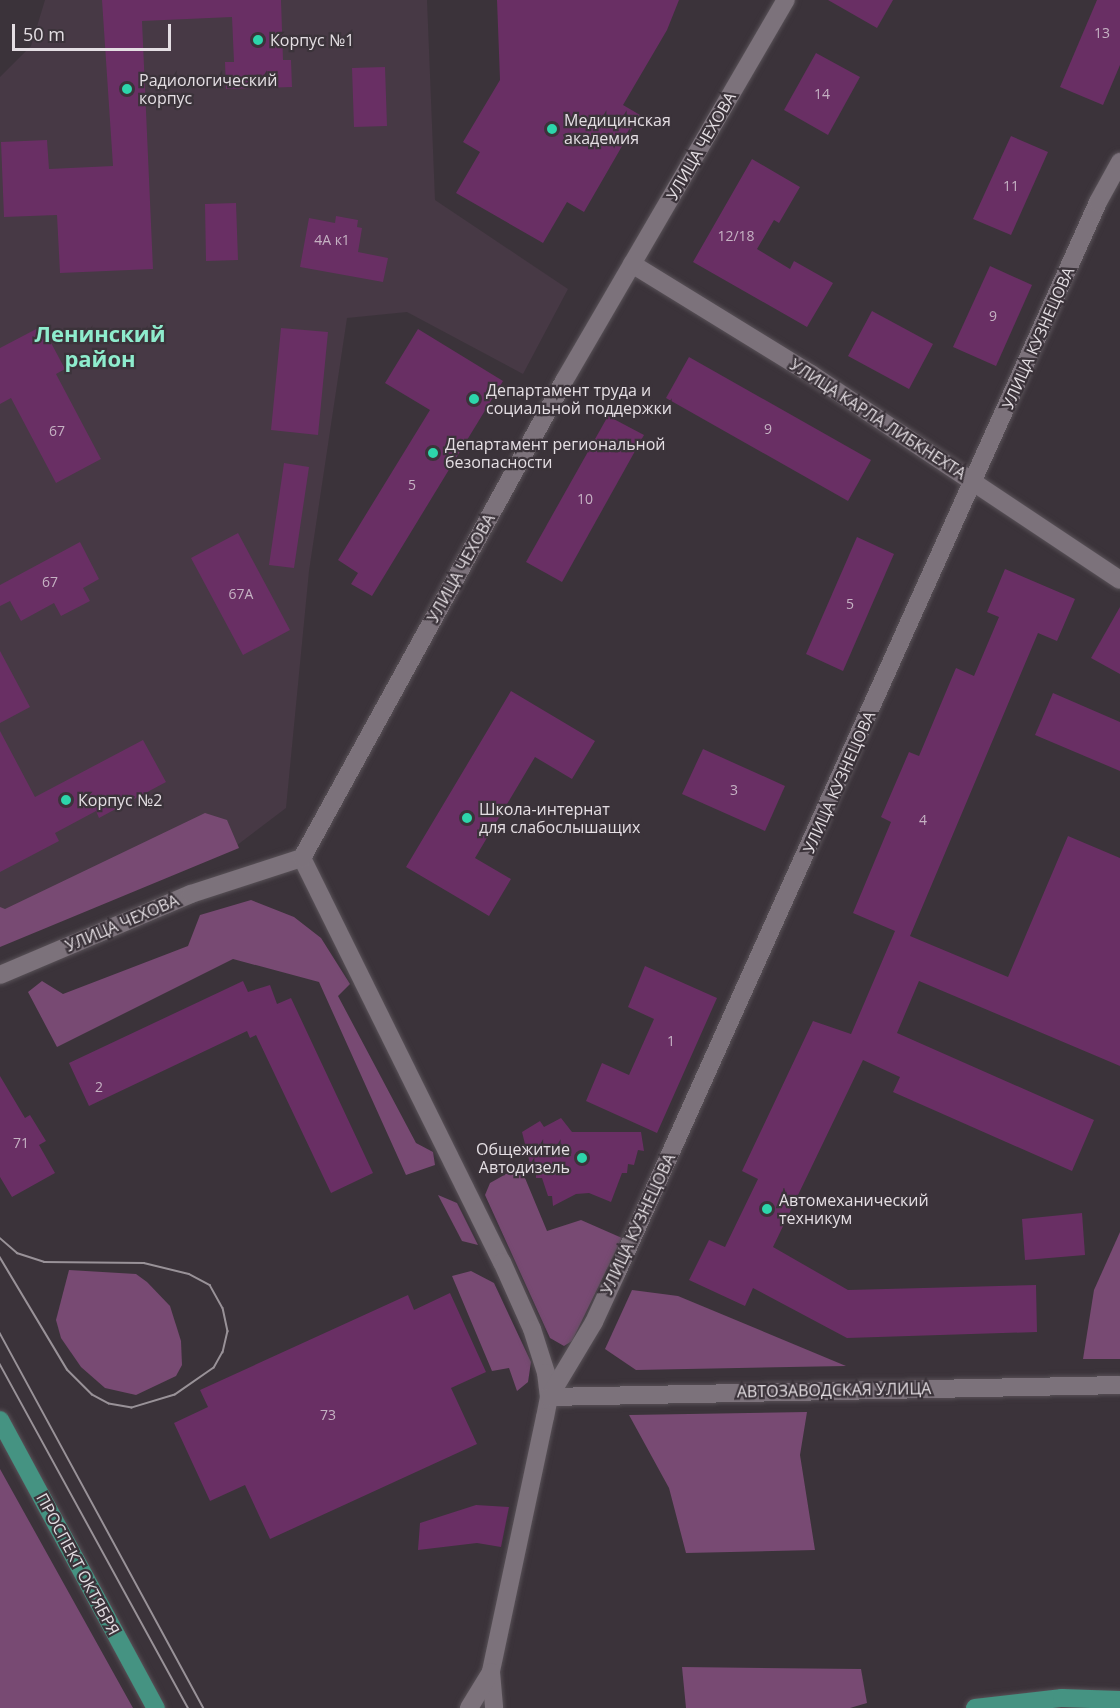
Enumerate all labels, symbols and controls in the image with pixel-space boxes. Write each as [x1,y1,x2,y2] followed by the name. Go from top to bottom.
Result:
[15,12,174,50] scale bar
[23,22,65,46] text: 50 m
[1094,25,1110,41] house number: 13
[270,30,354,50] place label: Корпус №1
[251,33,265,47] marker: Корпус №1
[139,70,277,108] place label: Радиологический корпус
[120,82,134,96] marker: Радиологический корпус
[814,86,830,102] house number: 14
[662,89,740,203] street label: УЛИЦА ЧЕХОВА
[564,110,671,148] place label: Медицинская академия
[545,122,559,136] marker: Медицинская академия
[1003,178,1019,194] house number: 11
[717,228,755,244] house number: 12/18
[314,232,350,248] house number: 4А к1
[998,264,1078,412] street label: УЛИЦА КУЗНЕЦОВА
[989,308,997,324] house number: 9
[35,320,165,372] district label: Ленинский район
[786,355,970,483] street label: УЛИЦА КАРЛА ЛИБКНЕХТА
[486,380,672,418] place label: Департамент труда и социальной поддержки
[467,392,481,406] marker: Департамент труда и социальной поддержки
[764,421,772,437] house number: 9
[49,423,65,439] house number: 67
[445,434,665,472] place label: Департамент региональной безопасности
[426,446,440,460] marker: Департамент региональной безопасности
[408,477,416,493] house number: 5
[577,491,593,507] house number: 10
[423,510,499,626] street label: УЛИЦА ЧЕХОВА
[42,574,58,590] house number: 67
[229,586,253,602] house number: 67А
[846,596,854,612] house number: 5
[799,708,879,856] street label: УЛИЦА КУЗНЕЦОВА
[730,782,738,798] house number: 3
[78,790,162,810] place label: Корпус №2
[59,793,73,807] marker: Корпус №2
[479,799,640,837] place label: Школа-интернат для слабослышащих
[460,811,474,825] marker: Школа-интернат для слабослышащих
[919,812,927,828] house number: 4
[62,890,182,956] street label: УЛИЦА ЧЕХОВА
[667,1033,675,1049] house number: 1
[95,1079,103,1095] house number: 2
[13,1135,29,1151] house number: 71
[476,1139,570,1177] place label: Общежитие Автодизель
[597,1150,679,1298] street label: УЛИЦА КУЗНЕЦОВА
[575,1151,589,1165] marker: Общежитие Автодизель
[779,1190,929,1228] place label: Автомеханический техникум
[760,1202,774,1216] marker: Автомеханический техникум
[737,1379,931,1401] street label: АВТОЗАВОДСКАЯ УЛИЦА
[320,1407,336,1423] house number: 73
[32,1490,124,1638] street label: ПРОСПЕКТ ОКТЯБРЯ

